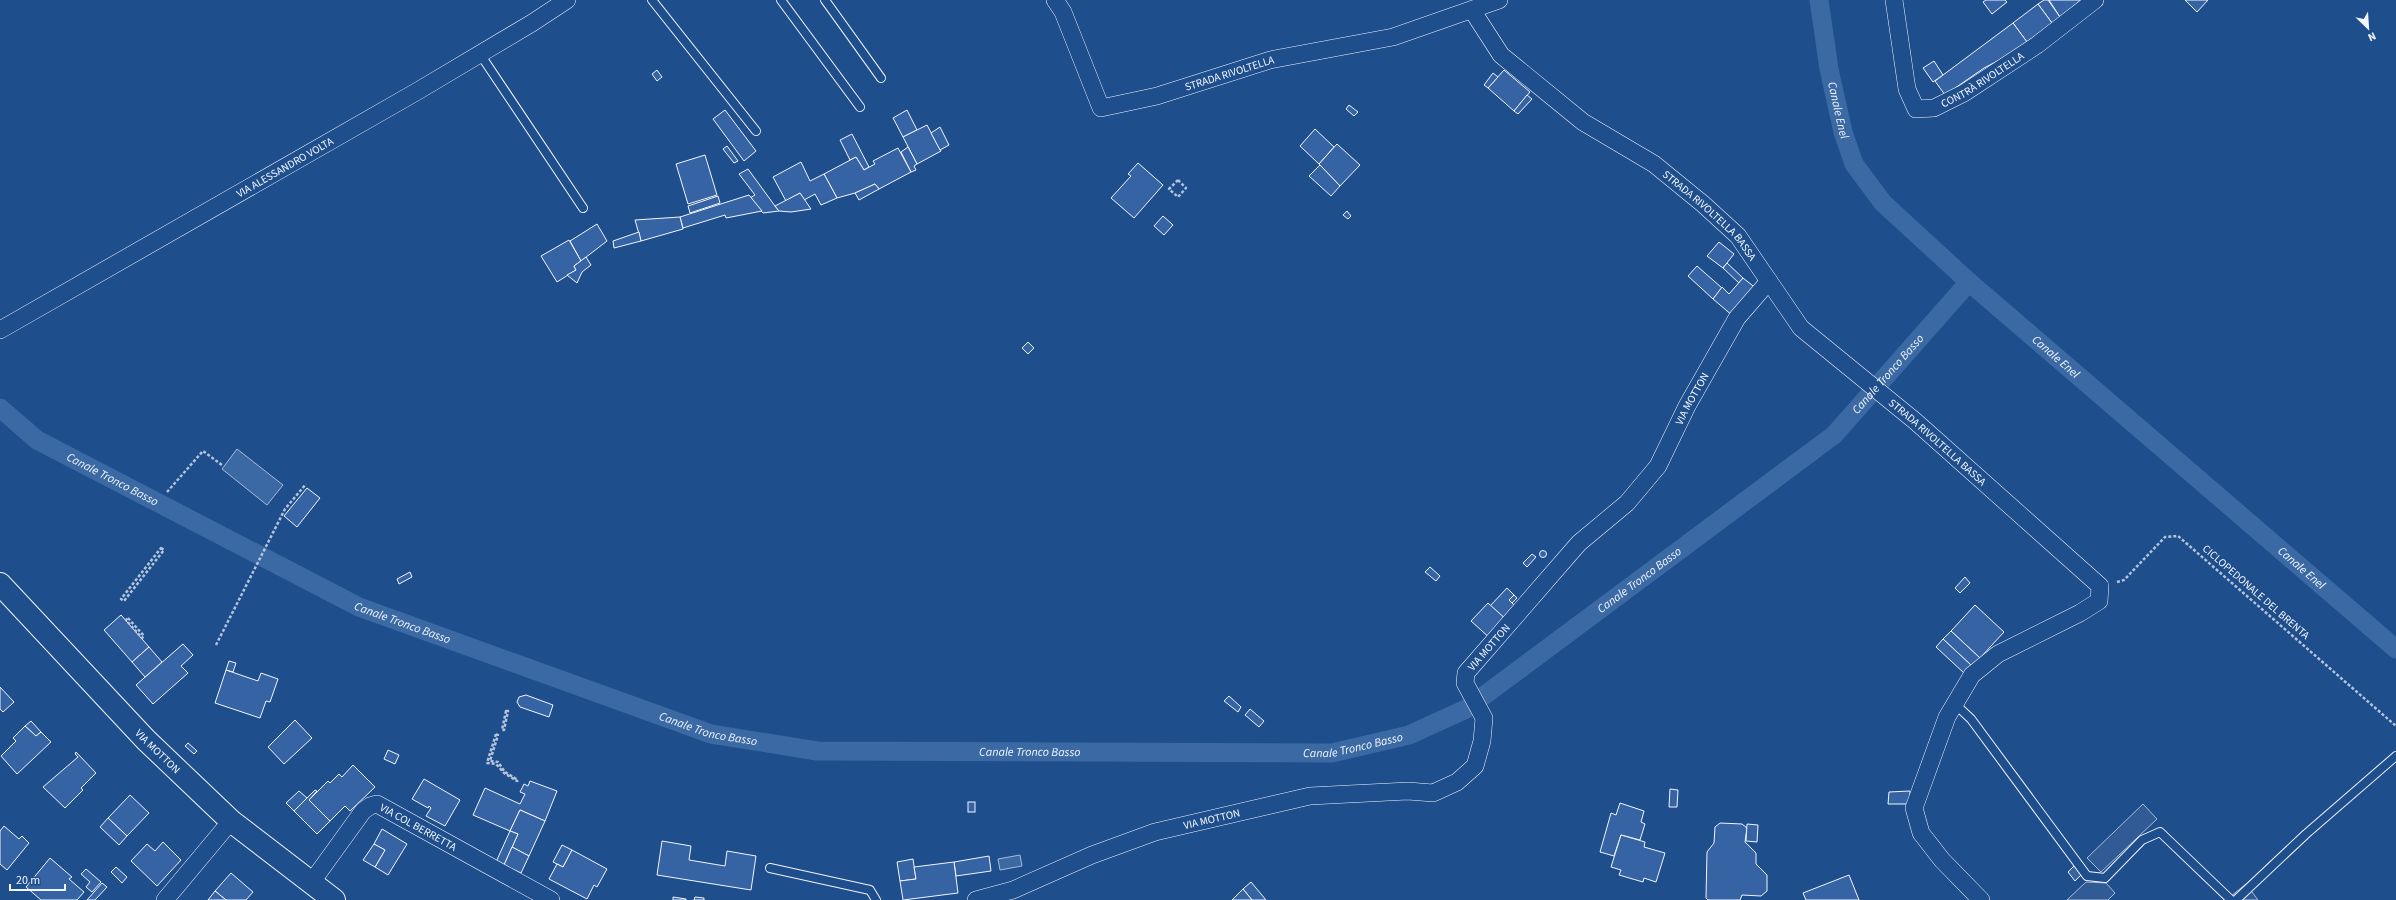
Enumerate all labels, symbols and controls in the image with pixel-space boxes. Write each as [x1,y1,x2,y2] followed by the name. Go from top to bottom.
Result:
[2348,8,2388,48] north arrow
[2366,28,2379,45] text: N
[1938,48,2027,111] street label: CONTRÀ RIVOLTELLA
[1183,52,1275,94] street label: STRADA RIVOLTELLA
[1824,80,1853,141] water label: Canale Enel
[233,133,336,201] street label: VIA ALESSANDRO VOLTA
[1660,167,1760,263] street label: STRADA RIVOLTELLA BASSA
[1848,330,1928,418] water label: Canale Tronco Basso
[2028,331,2083,382] water label: Canale Enel
[1672,370,1712,427] street label: VIA MOTTON
[1886,395,1990,489] street label: STRADA RIVOLTELLA BASSA
[64,448,161,510] water label: Canale Tronco Basso
[2199,541,2313,643] street label: CICLOPEDONALE DEL BRENTA
[2274,542,2329,593] water label: Canale Enel
[1594,543,1685,617] water label: Canale Tronco Basso
[351,597,453,648] water label: Canale Tronco Basso
[1464,620,1513,674] street label: VIA MOTTON
[657,707,759,750] water label: Canale Tronco Basso
[132,726,184,777] street label: VIA MOTTON
[1303,728,1404,761] water label: Canale Tronco Basso
[979,743,1080,761] water label: Canale Tronco Basso
[377,800,460,854] street label: VIA COL BERRETTA
[1182,805,1242,833] street label: VIA MOTTON
[10,866,65,892] scale bar
[16,872,40,889] text: 20 m

